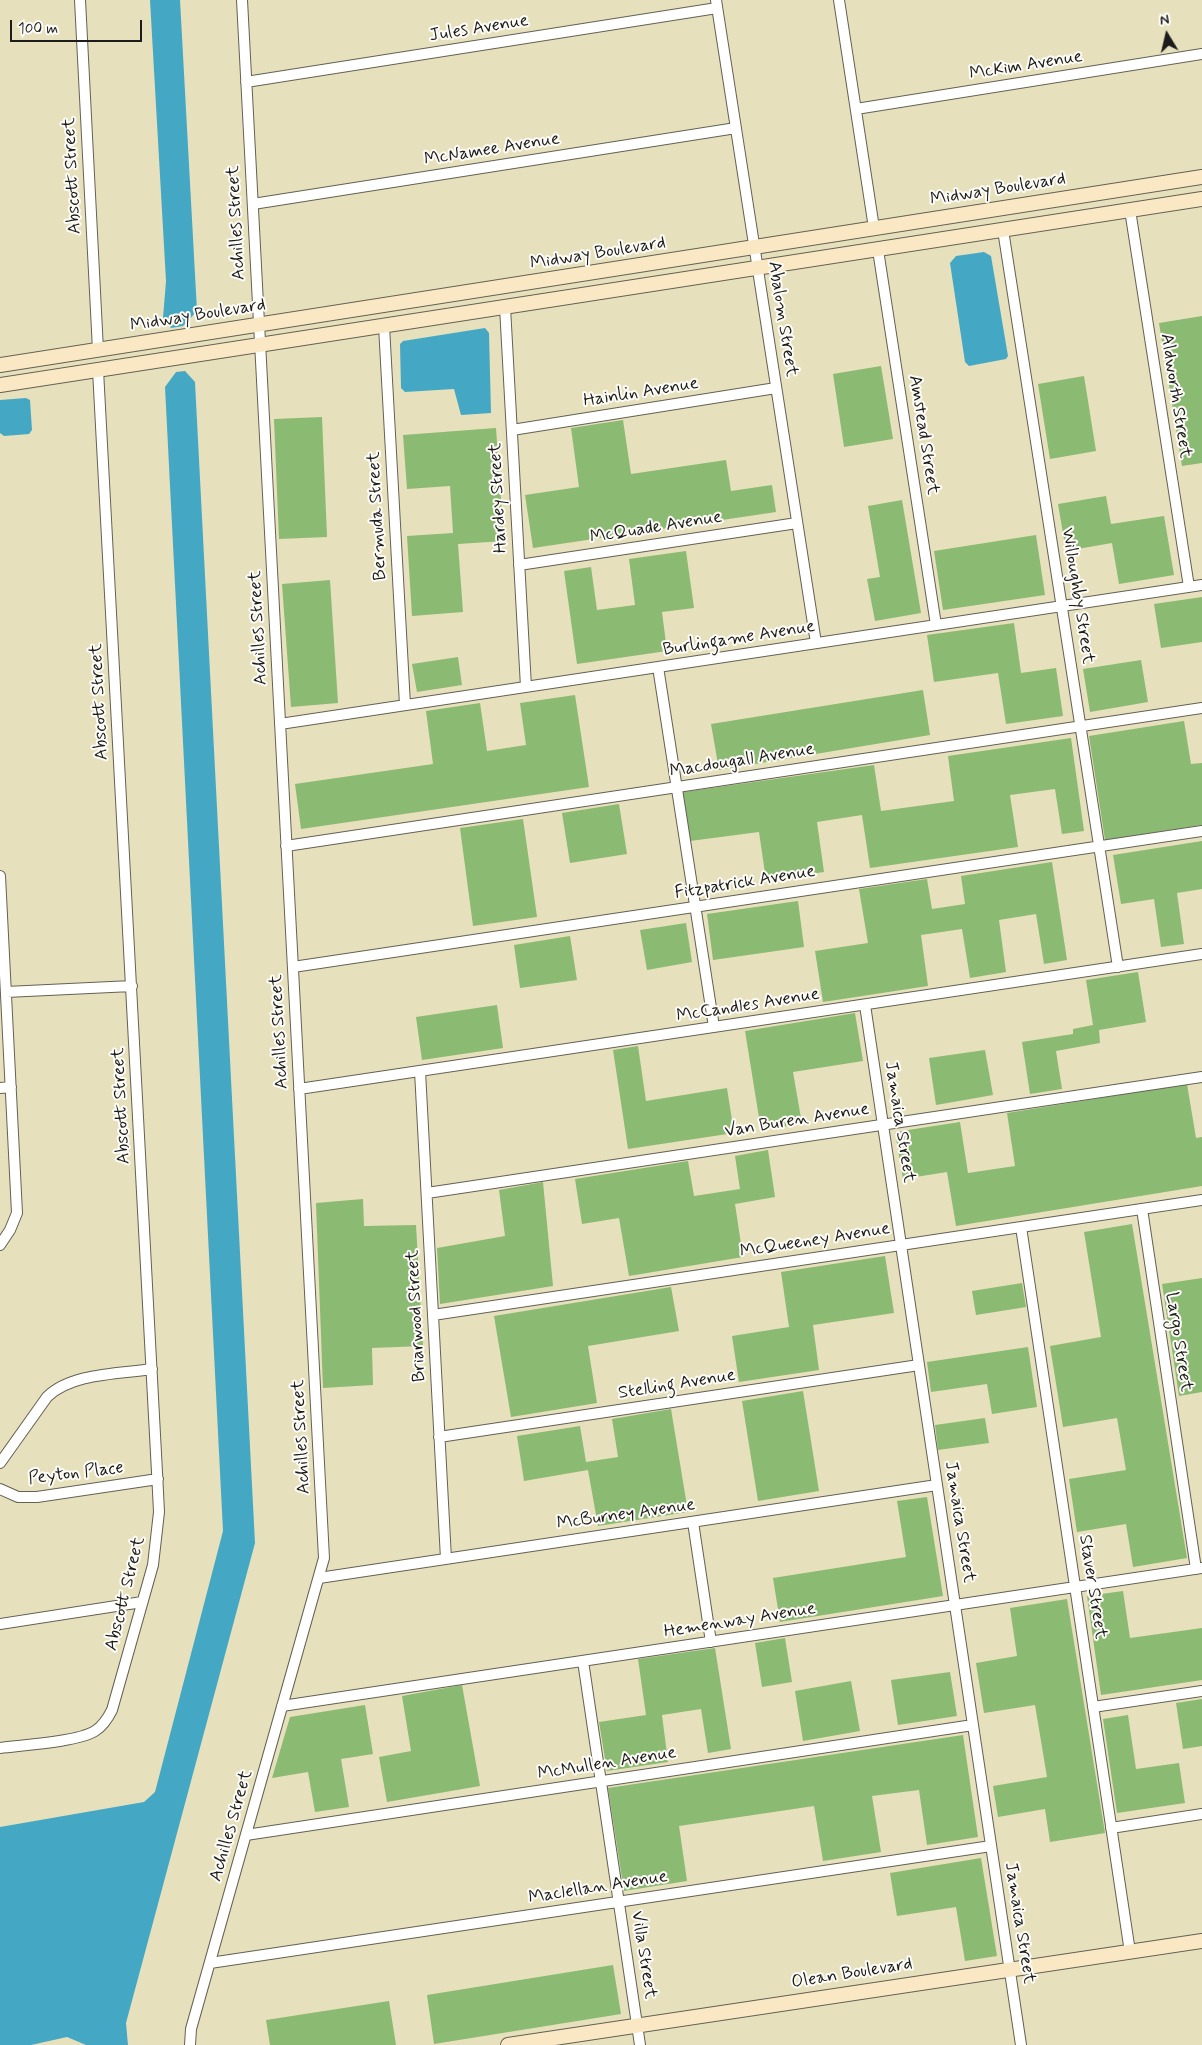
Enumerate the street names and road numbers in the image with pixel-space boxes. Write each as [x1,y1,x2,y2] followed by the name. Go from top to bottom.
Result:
[428,11,530,47] street label: Jules Avenue
[968,46,1084,86] street label: McKim Avenue
[59,117,87,235] street label: Abscott Street
[423,129,561,171] street label: McNamee Avenue
[223,165,251,281] street label: Achilles Street
[929,169,1067,211] street label: Midway Boulevard
[529,233,667,275] street label: Midway Boulevard
[762,260,802,378] street label: Abalom Street
[129,295,267,337] street label: Midway Boulevard
[1154,332,1196,460] street label: Aldworth Street
[582,373,700,413] street label: Hainlin Avenue
[903,374,943,496] street label: Amstead Street
[485,442,513,554] street label: Hardey Street
[364,451,392,581] street label: Bermuda Street
[588,507,724,549] street label: McQuade Avenue
[1056,526,1098,666] street label: Willoughby Street
[245,570,273,686] street label: Achilles Street
[661,616,817,662] street label: Burlingame Avenue
[86,643,114,761] street label: Abscott Street
[668,739,816,783] street label: Macdougall Avenue
[673,861,817,905] street label: Fitzpatrick Avenue
[266,974,294,1090] street label: Achilles Street
[675,984,821,1028] street label: McCandles Avenue
[108,1047,136,1165] street label: Abscott Street
[879,1060,919,1184] street label: Jamaica Street
[723,1099,871,1143] street label: Van Buren Avenue
[738,1218,892,1264] street label: McQueeney Avenue
[403,1249,431,1383] street label: Briarwood Street
[1159,1291,1197,1393] street label: Largo Street
[617,1365,737,1405] street label: Stelling Avenue
[288,1379,316,1495] street label: Achilles Street
[27,1457,125,1491] street label: Peyton Place
[939,1460,979,1584] street label: Jamaica Street
[555,1495,697,1535] street label: McBurney Avenue
[1073,1533,1111,1641] street label: Staver Street
[101,1535,151,1653] street label: Abscott Street
[663,1598,817,1644] street label: Hemenway Avenue
[536,1742,678,1786] street label: McMullen Avenue
[206,1768,258,1884] street label: Achilles Street
[999,1861,1039,1985] street label: Jamaica Street
[527,1866,669,1910] street label: Maclellan Avenue
[625,1909,661,2001] street label: Villa Street
[790,1954,914,1994] street label: Olean Boulevard

